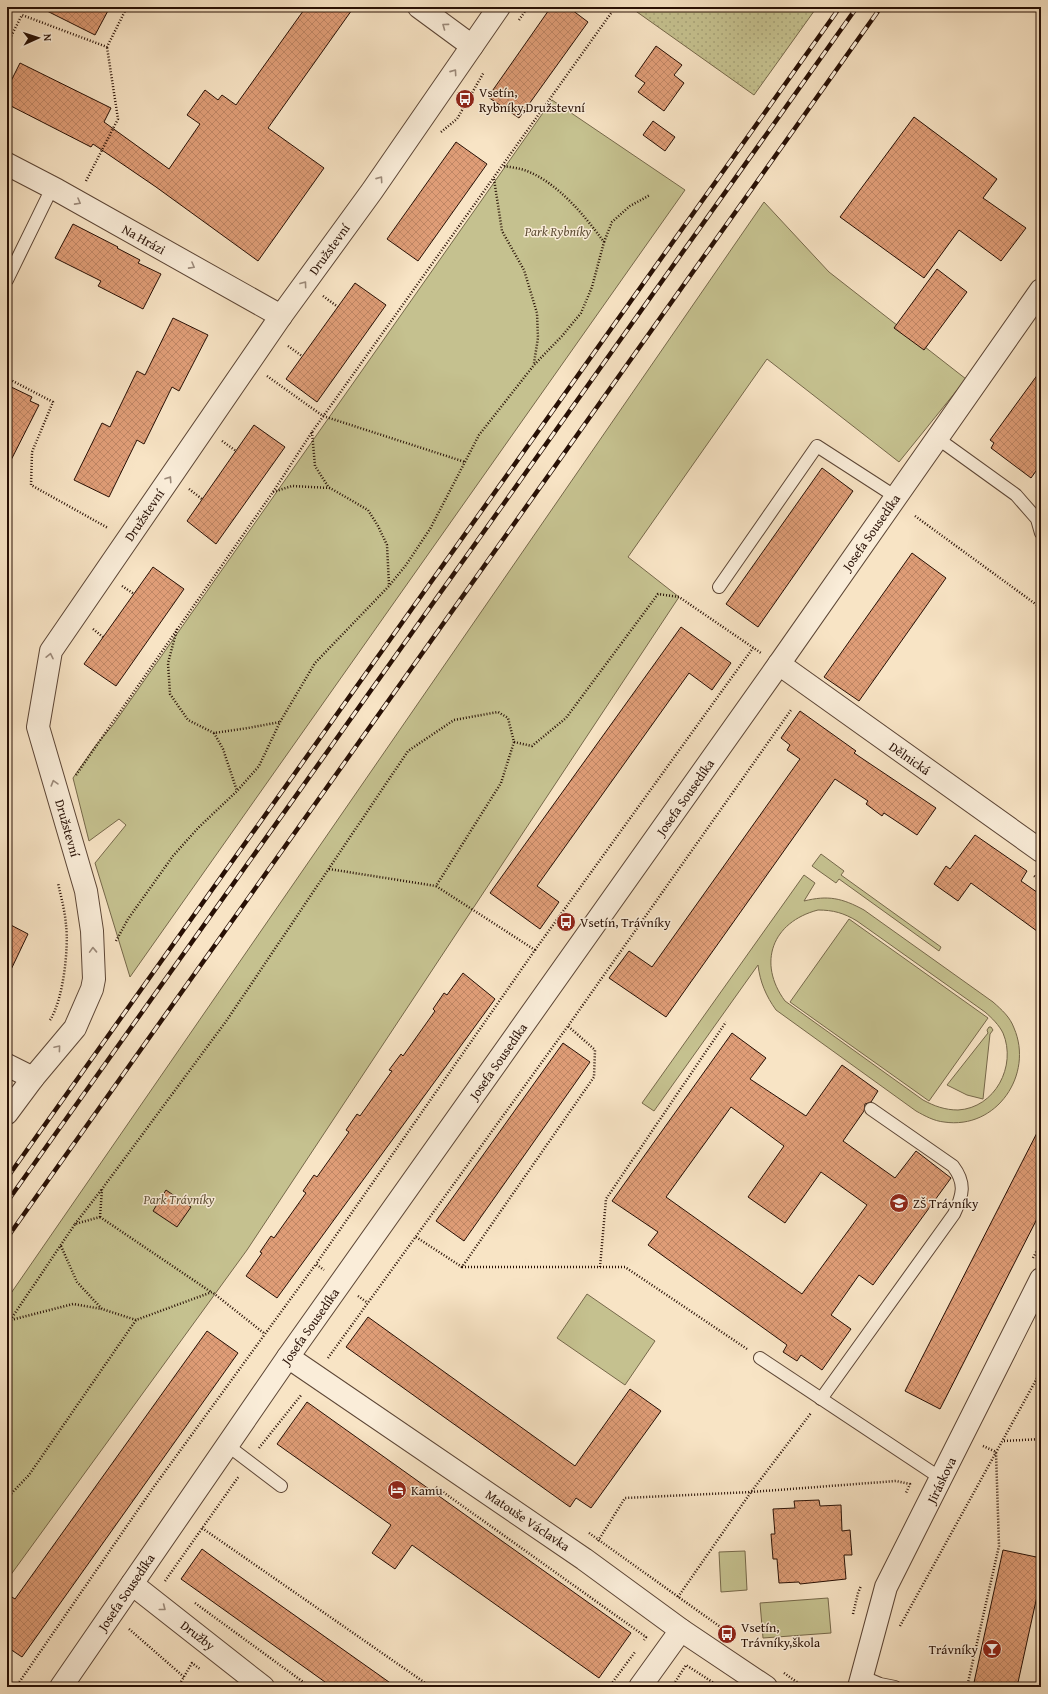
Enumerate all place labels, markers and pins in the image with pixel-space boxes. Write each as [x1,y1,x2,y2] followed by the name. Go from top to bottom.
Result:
[479,83,585,117] place label: Vsetín, Rybníky,Družstevní
[454,88,476,110] bus stop icon: Vsetín, Rybníky,Družstevní
[555,911,577,933] bus stop icon: Vsetín, Trávníky
[580,913,671,932] place label: Vsetín, Trávníky
[888,1192,910,1214] school or university icon: ZŠ Trávníky
[913,1194,979,1213] place label: ZŠ Trávníky
[386,1479,408,1501] hotel icon: Kamu
[411,1481,443,1500] place label: Kamu
[741,1618,821,1652] place label: Vsetín, Trávníky,škola
[716,1623,738,1645] bus stop icon: Vsetín, Trávníky,škola
[981,1638,1003,1660] bar icon: Trávníky
[929,1640,979,1659] place label: Trávníky

